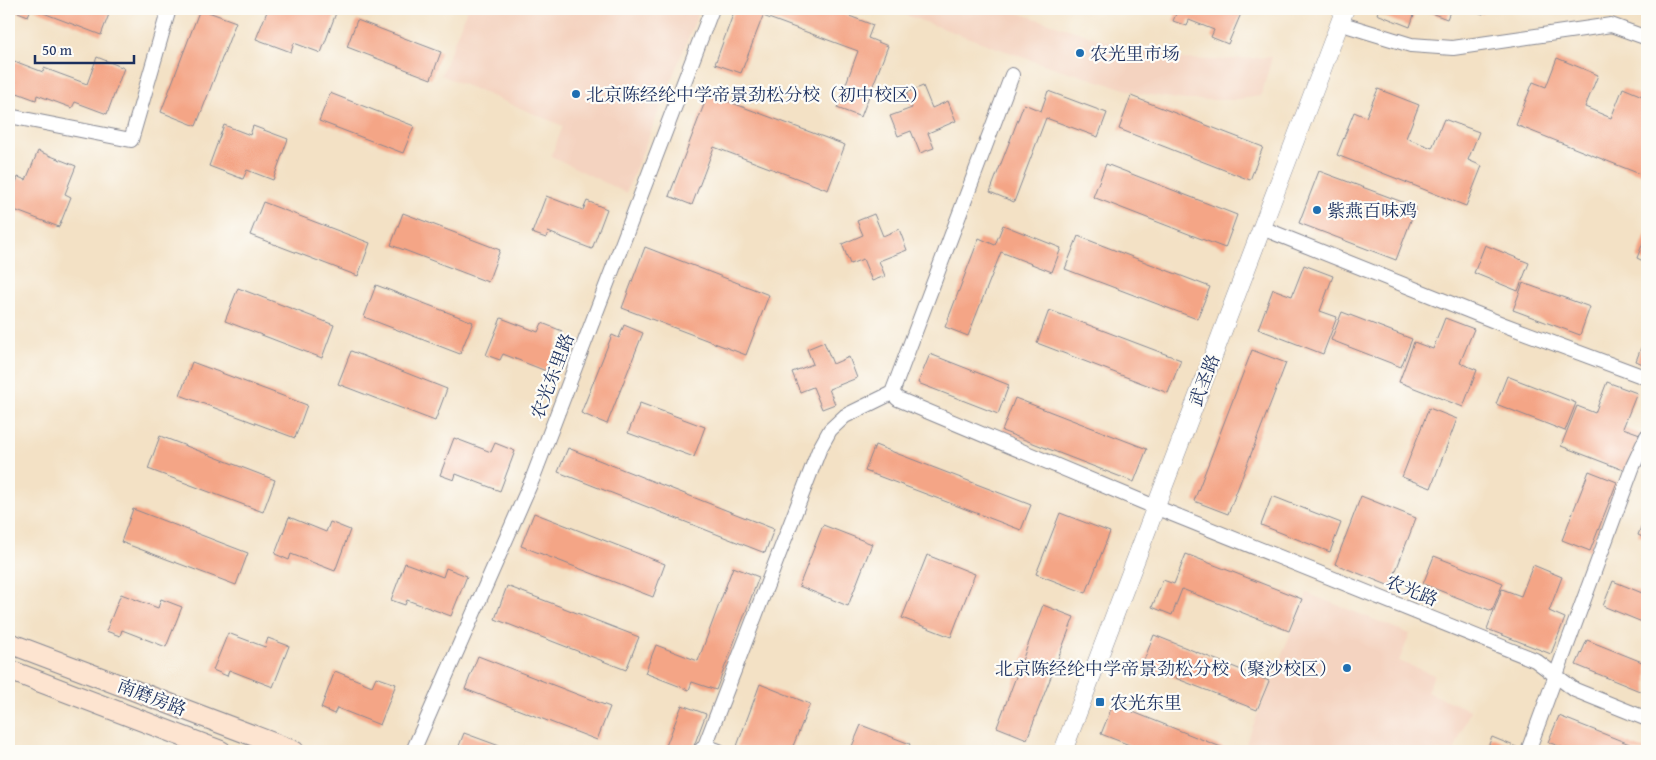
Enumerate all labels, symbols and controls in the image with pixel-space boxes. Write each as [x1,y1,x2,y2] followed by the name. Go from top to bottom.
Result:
[35,32,134,64] scale bar
[42,39,73,60] text: 50 m
[1090,40,1180,67] place label: 农光里市场
[1074,47,1086,59] marker: 农光里市场
[586,81,928,108] place label: 北京陈经纶中学帝景劲松分校（初中校区）
[570,88,582,100] marker: 北京陈经纶中学帝景劲松分校（初中校区）
[1327,197,1417,224] place label: 紫燕百味鸡
[1311,204,1323,216] marker: 紫燕百味鸡
[523,329,581,423] street label: 农光东里路
[1182,350,1226,410] street label: 武圣路
[1382,567,1442,613] street label: 农光路
[995,655,1337,682] place label: 北京陈经纶中学帝景劲松分校（聚沙校区）
[1341,662,1353,674] marker: 北京陈经纶中学帝景劲松分校（聚沙校区）
[114,671,190,723] street label: 南磨房路
[1110,689,1182,716] place label: 农光东里
[1094,696,1106,708] marker: 农光东里

